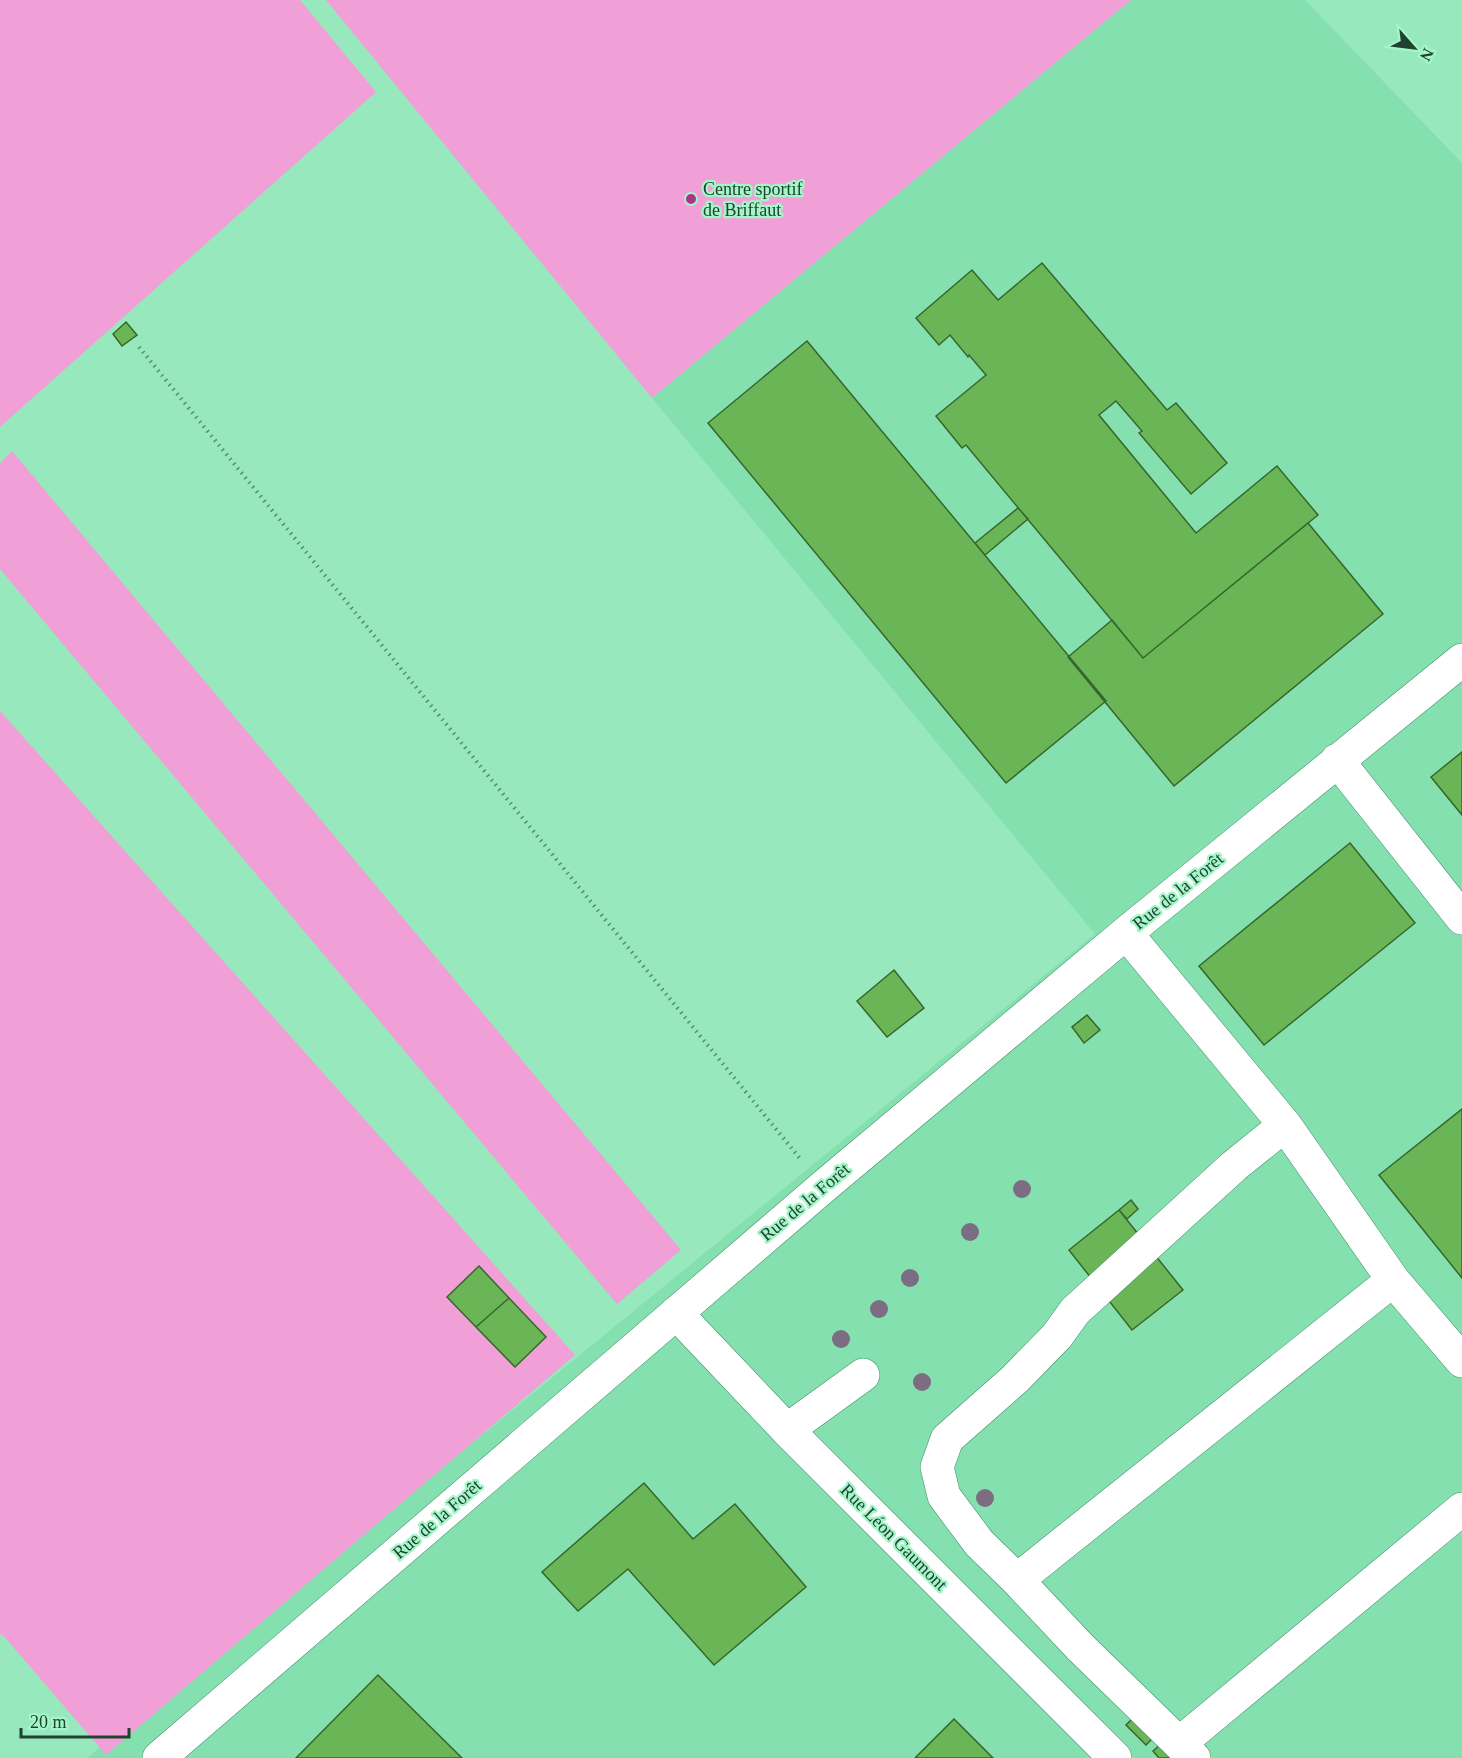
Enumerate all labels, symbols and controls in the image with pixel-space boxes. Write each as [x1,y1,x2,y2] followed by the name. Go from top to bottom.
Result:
[1384,18,1444,78] north arrow
[1416,46,1437,64] text: N
[703,179,802,220] place label: Centre sportif de Briffaut
[684,192,698,206] marker: Centre sportif de Briffaut
[1129,848,1227,934] street label: Rue de la Forêt
[756,1159,854,1245] street label: Rue de la Forêt
[389,1475,485,1563] street label: Rue de la Forêt
[837,1480,951,1594] street label: Rue Léon Gaumont
[21,1701,129,1739] scale bar
[30,1712,67,1732] text: 20 m

